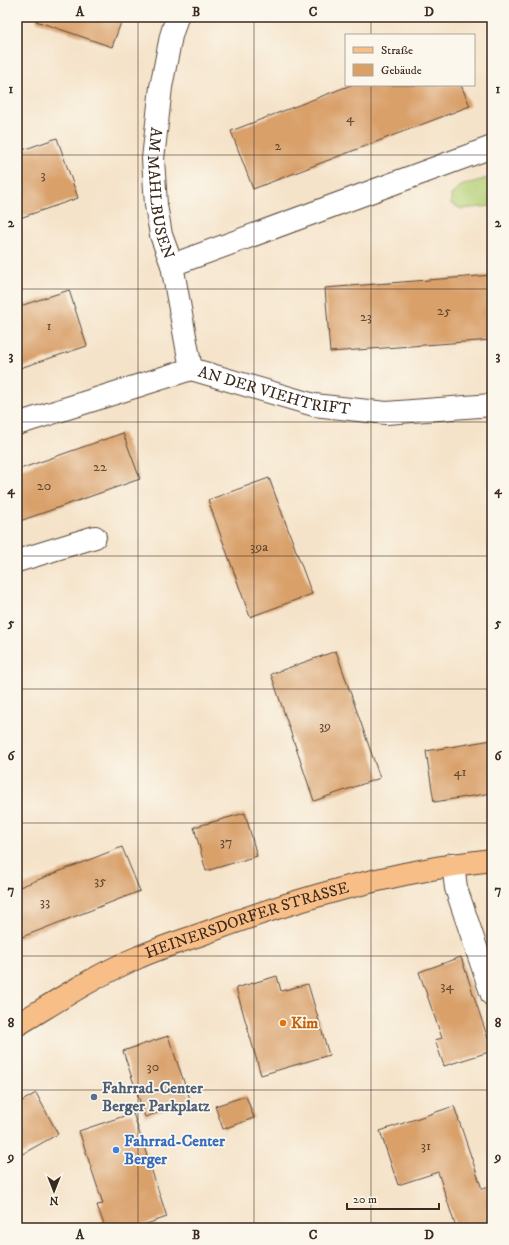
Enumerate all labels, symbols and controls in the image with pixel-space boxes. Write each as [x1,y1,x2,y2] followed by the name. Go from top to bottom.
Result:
[75,4,85,20] text: A
[192,4,200,20] text: B
[309,4,318,20] text: C
[424,4,434,20] text: D
[345,34,475,86] legend
[381,43,413,58] text: Straße
[381,63,422,78] text: Gebäude
[9,81,14,97] text: 1
[496,81,501,97] text: 1
[346,109,355,127] house number: 4
[143,126,179,262] street label: AM MAHLBUSEN
[275,137,282,155] house number: 2
[40,166,46,184] house number: 3
[8,215,15,231] text: 2
[495,215,502,231] text: 2
[437,302,451,320] house number: 25
[360,308,372,326] house number: 23
[46,317,52,335] house number: 1
[9,348,14,364] text: 3
[496,348,501,364] text: 3
[196,362,352,419] street label: AN DER VIEHTRIFT
[93,458,107,476] house number: 22
[37,477,51,495] house number: 20
[6,482,15,499] text: 4
[493,482,502,499] text: 4
[250,538,268,556] house number: 39a
[7,615,15,631] text: 5
[494,615,502,631] text: 5
[319,717,331,735] house number: 39
[8,748,16,764] text: 6
[495,748,503,764] text: 6
[453,763,467,781] house number: 41
[220,833,232,851] house number: 37
[94,872,106,890] house number: 35
[142,877,351,963] street label: HEINERSDORFER STRASSE
[8,882,15,898] text: 7
[495,882,502,898] text: 7
[40,893,50,911] house number: 33
[440,977,455,995] house number: 34
[291,1013,318,1033] place label: Kim
[8,1015,15,1031] text: 8
[495,1015,502,1031] text: 8
[278,1018,288,1028] marker: Kim
[147,1058,159,1076] house number: 30
[102,1078,210,1116] place label: Fahrrad-Center Berger Parkplatz
[89,1092,99,1102] marker: Fahrrad-Center Berger Parkplatz
[124,1131,226,1169] place label: Fahrrad-Center Berger
[421,1137,431,1155] house number: 31
[111,1145,121,1155] marker: Fahrrad-Center Berger
[7,1149,14,1165] text: 9
[494,1149,501,1165] text: 9
[34,1171,74,1211] north arrow
[347,1185,439,1211] scale bar
[353,1192,377,1207] text: 20 m
[49,1193,59,1207] text: N
[75,1227,85,1243] text: A
[192,1227,200,1243] text: B
[309,1227,318,1243] text: C
[424,1227,434,1243] text: D

